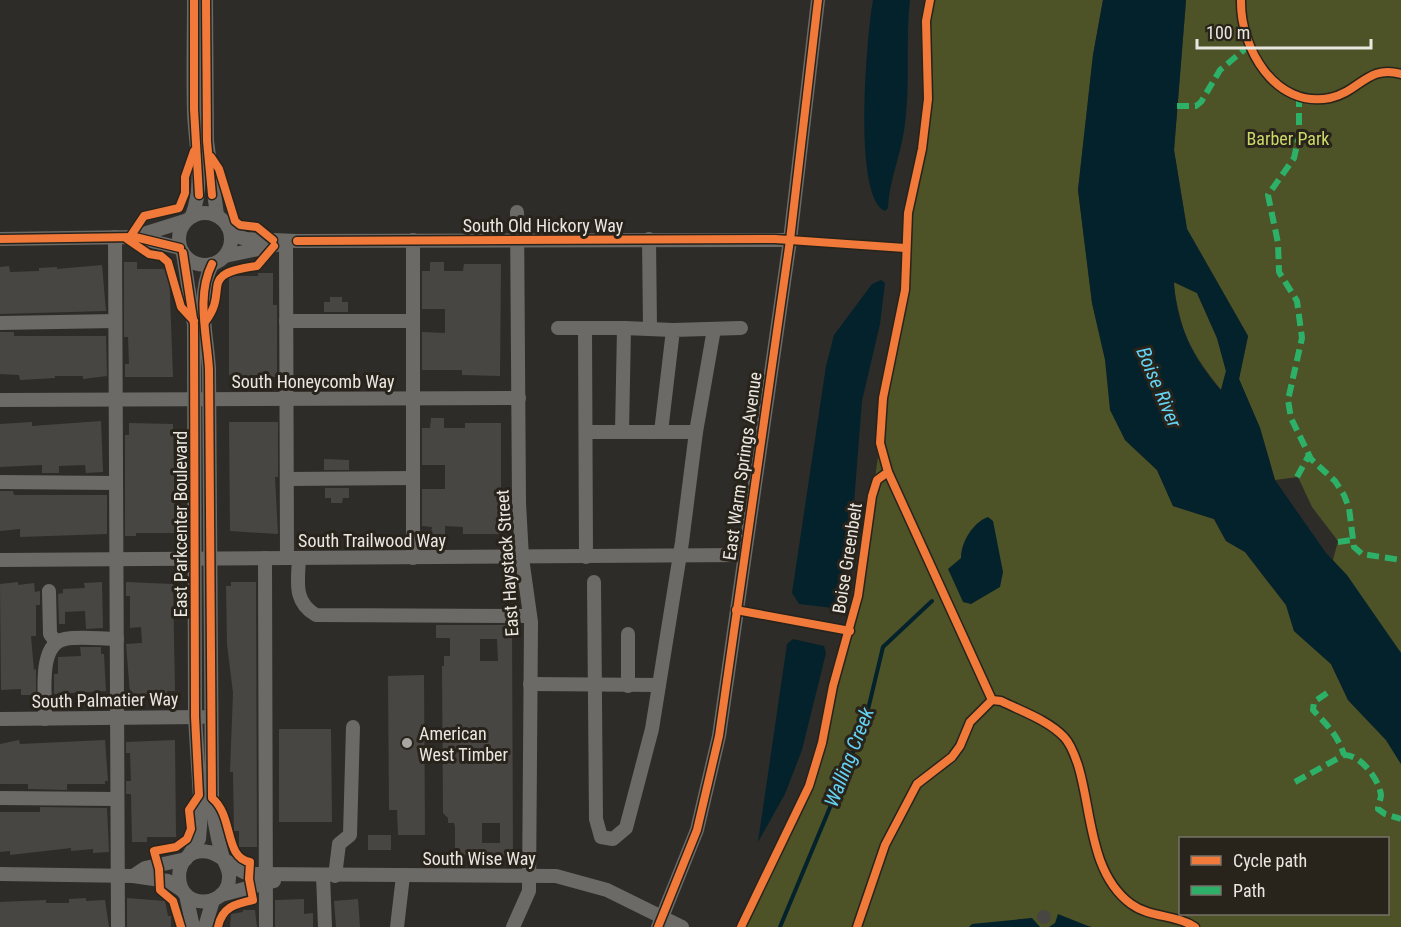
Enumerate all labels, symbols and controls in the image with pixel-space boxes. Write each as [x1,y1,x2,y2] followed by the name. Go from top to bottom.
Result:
[1197,12,1371,50] scale bar
[1206,22,1250,43] text: 100 m
[1247,128,1329,149] park label: Barber Park
[463,215,624,236] street label: South Old Hickory Way
[1131,343,1187,432] water label: Boise River
[718,370,766,562] street label: East Warm Springs Avenue
[231,371,395,392] street label: South Honeycomb Way
[170,431,191,617] street label: East Parkcenter Boulevard
[491,489,523,637] street label: East Haystack Street
[828,501,866,615] street label: Boise Greenbelt
[298,530,446,551] street label: South Trailwood Way
[31,688,179,712] street label: South Palmatier Way
[819,703,879,810] water label: Walling Creek
[419,723,509,765] place label: American West Timber
[400,736,414,750] marker: American West Timber
[1179,837,1389,915] legend
[422,848,536,869] street label: South Wise Way
[1233,850,1307,871] text: Cycle path
[1233,880,1266,901] text: Path

